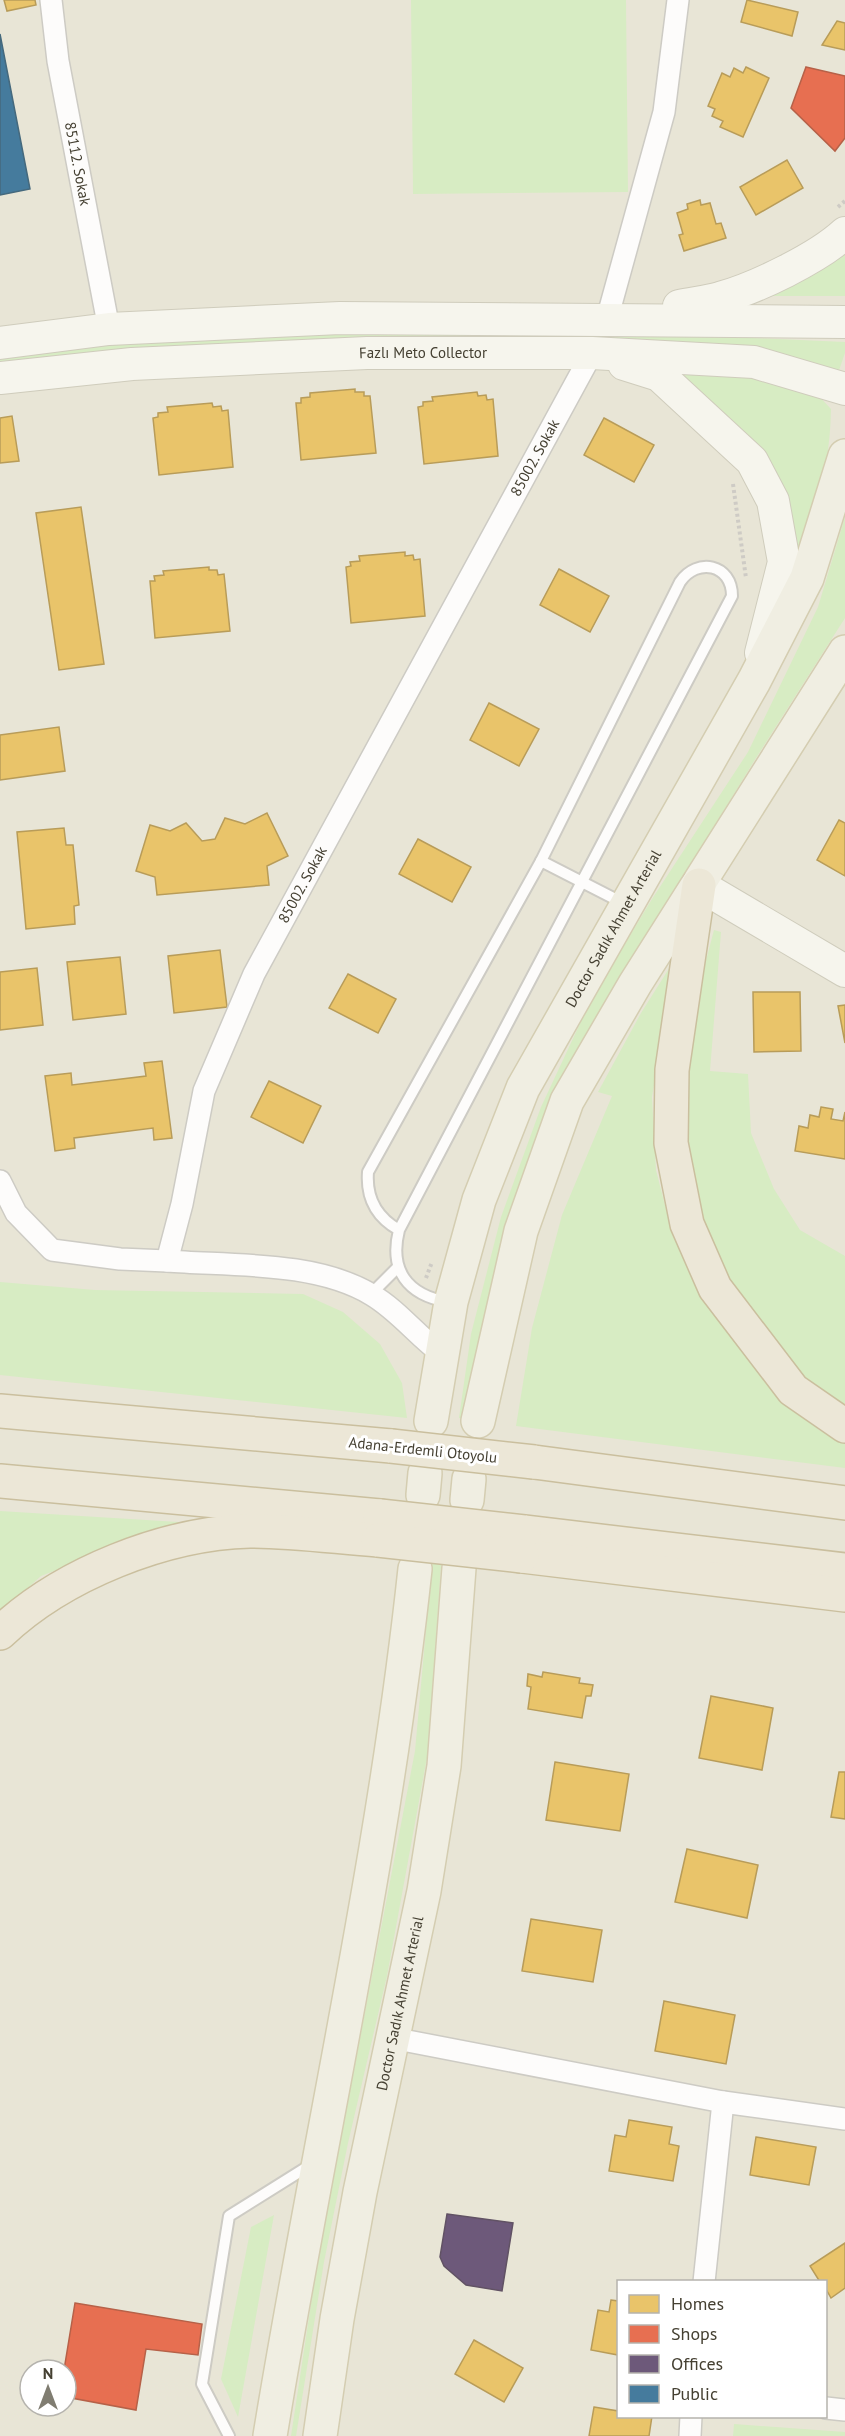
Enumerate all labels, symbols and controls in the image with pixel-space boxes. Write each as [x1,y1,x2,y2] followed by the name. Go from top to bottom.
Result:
[61,120,95,208] street label: 85112. Sokak
[359,343,487,362] street label: Fazlı Meto Collector
[506,415,564,499] street label: 85002. Sokak
[274,842,331,926] street label: 85002. Sokak
[561,846,665,1010] street label: Doctor Sadık Ahmet Arterial
[348,1432,498,1467] street label: Adana-Erdemli Otoyolu
[372,1914,428,2092] street label: Doctor Sadık Ahmet Arterial
[617,2280,827,2418] legend
[671,2292,724,2315] text: Homes
[671,2322,717,2345] text: Shops
[671,2352,723,2375] text: Offices
[18,2358,78,2418] north arrow
[43,2363,53,2383] text: N
[671,2382,718,2405] text: Public

